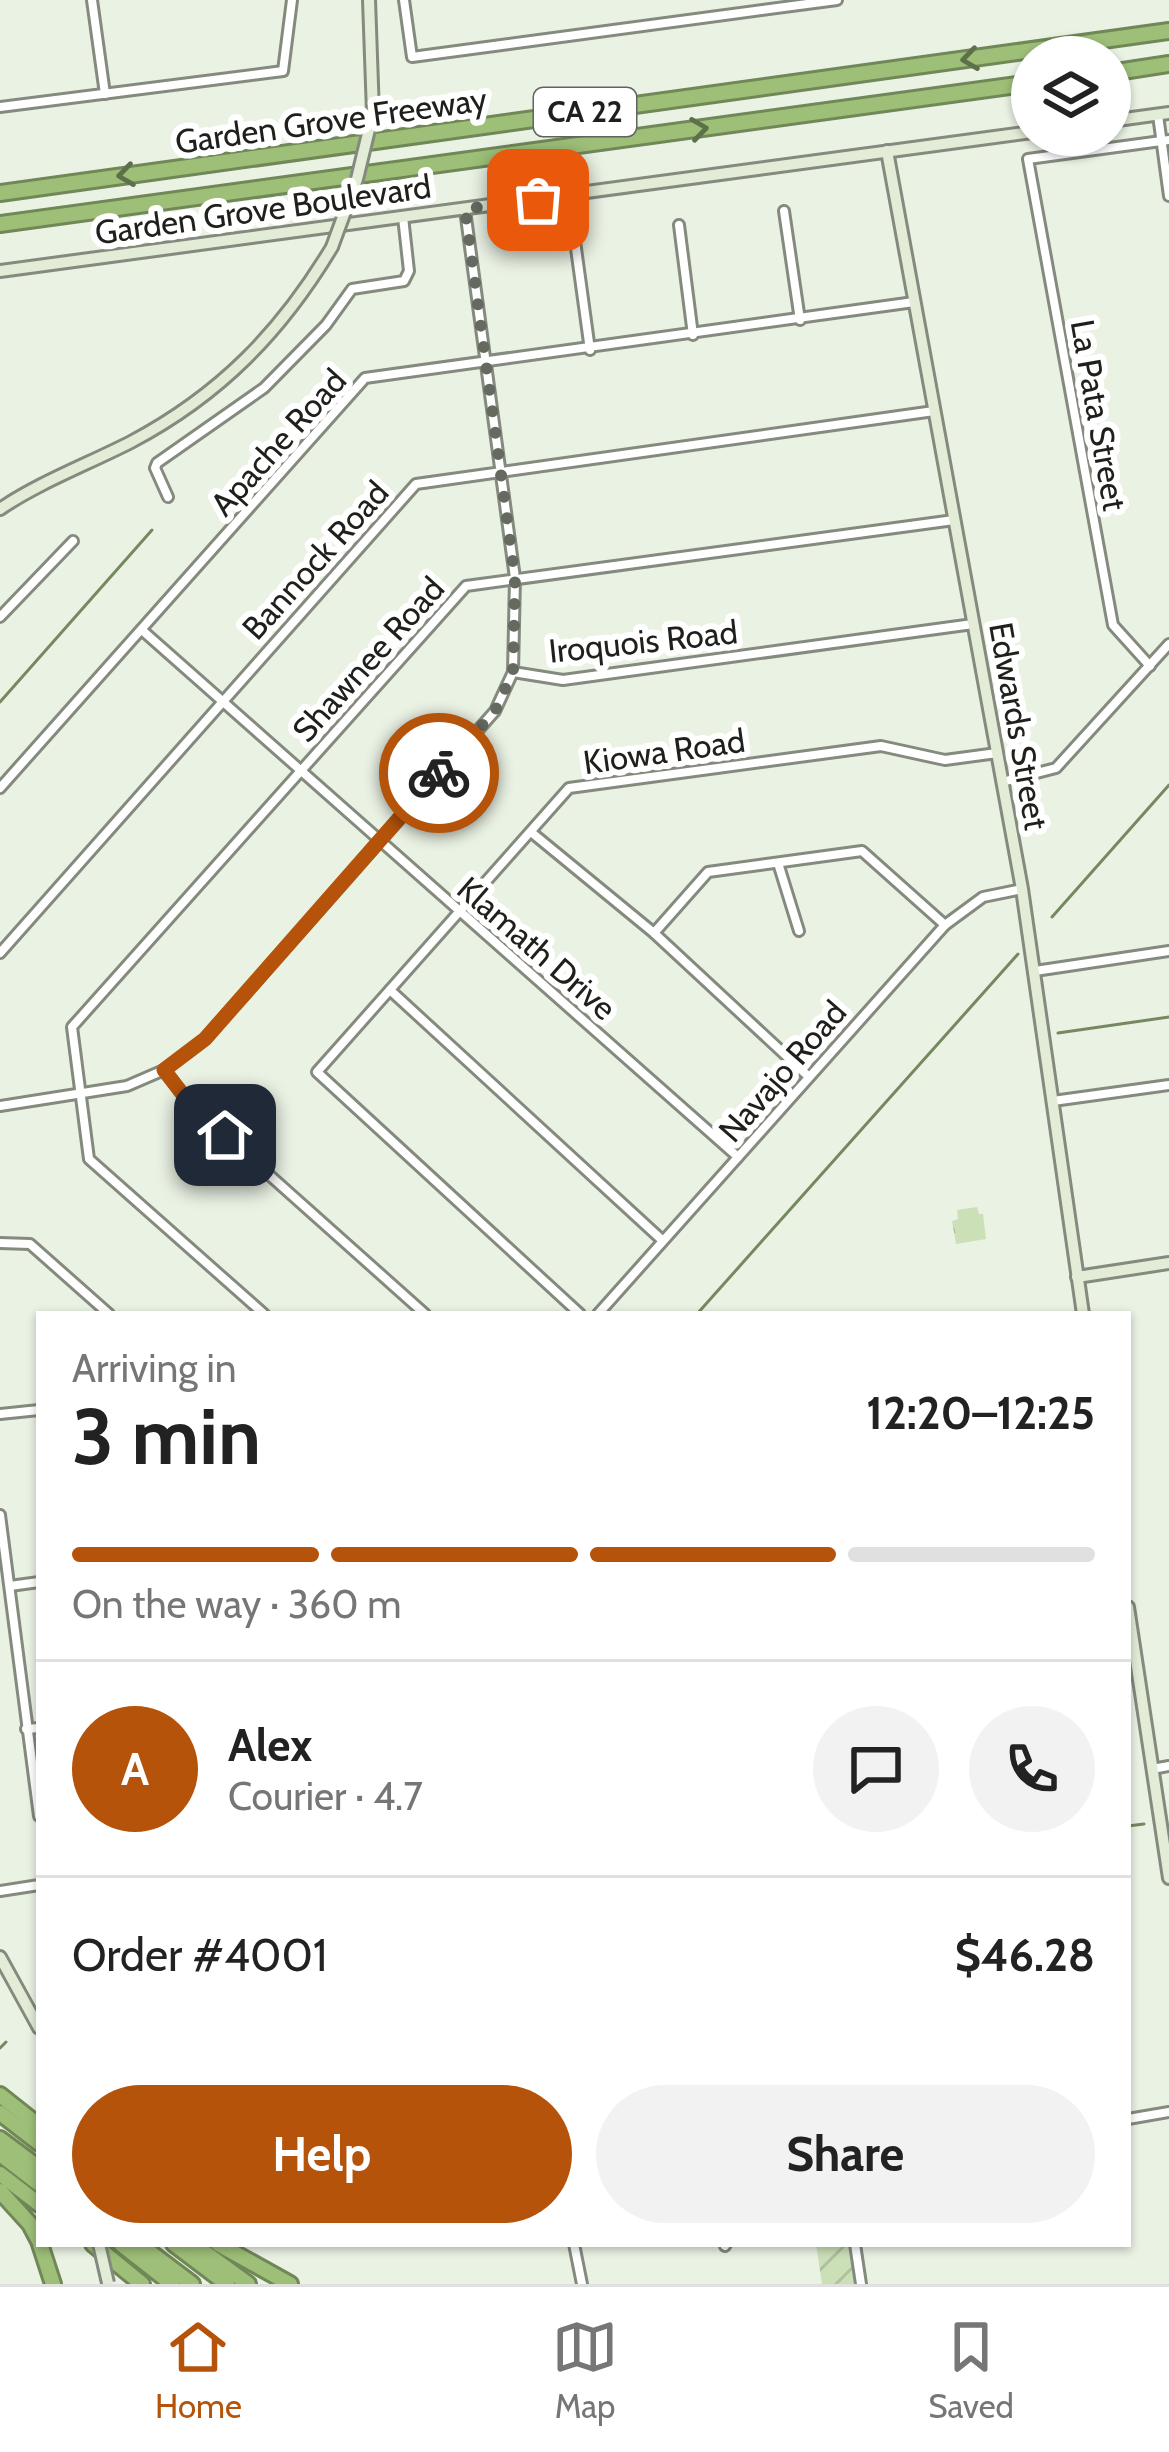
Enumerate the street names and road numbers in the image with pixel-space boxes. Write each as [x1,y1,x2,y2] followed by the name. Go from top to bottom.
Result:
[173,78,490,162] street label: Garden Grove Freeway
[534,88,636,136] road number: CA 22
[92,166,434,252] street label: Garden Grove Boulevard
[1063,317,1135,513] street label: La Pata Street
[202,360,354,524] street label: Apache Road
[233,473,397,647] street label: Bannock Road
[284,568,452,750] street label: Shawnee Road
[547,611,739,671] street label: Iroquois Road
[981,619,1057,833] street label: Edwards Street
[580,720,748,782] street label: Kiowa Road
[449,868,625,1028] street label: Klamath Drive
[710,992,854,1150] street label: Navajo Road

